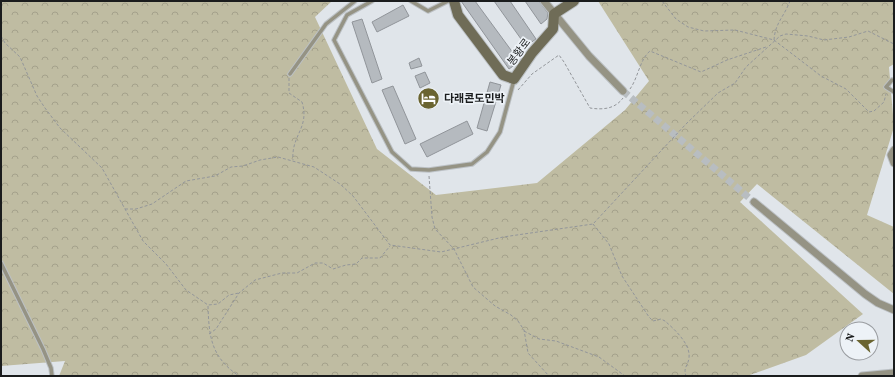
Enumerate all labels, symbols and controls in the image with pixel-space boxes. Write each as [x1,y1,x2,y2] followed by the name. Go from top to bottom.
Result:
[504,35,534,69] street label: 봉황로
[415,85,441,111] hotel icon: 다래콘도민박
[444,91,505,106] place label: 다래콘도민박
[839,321,879,361] north arrow
[842,331,859,344] text: N

